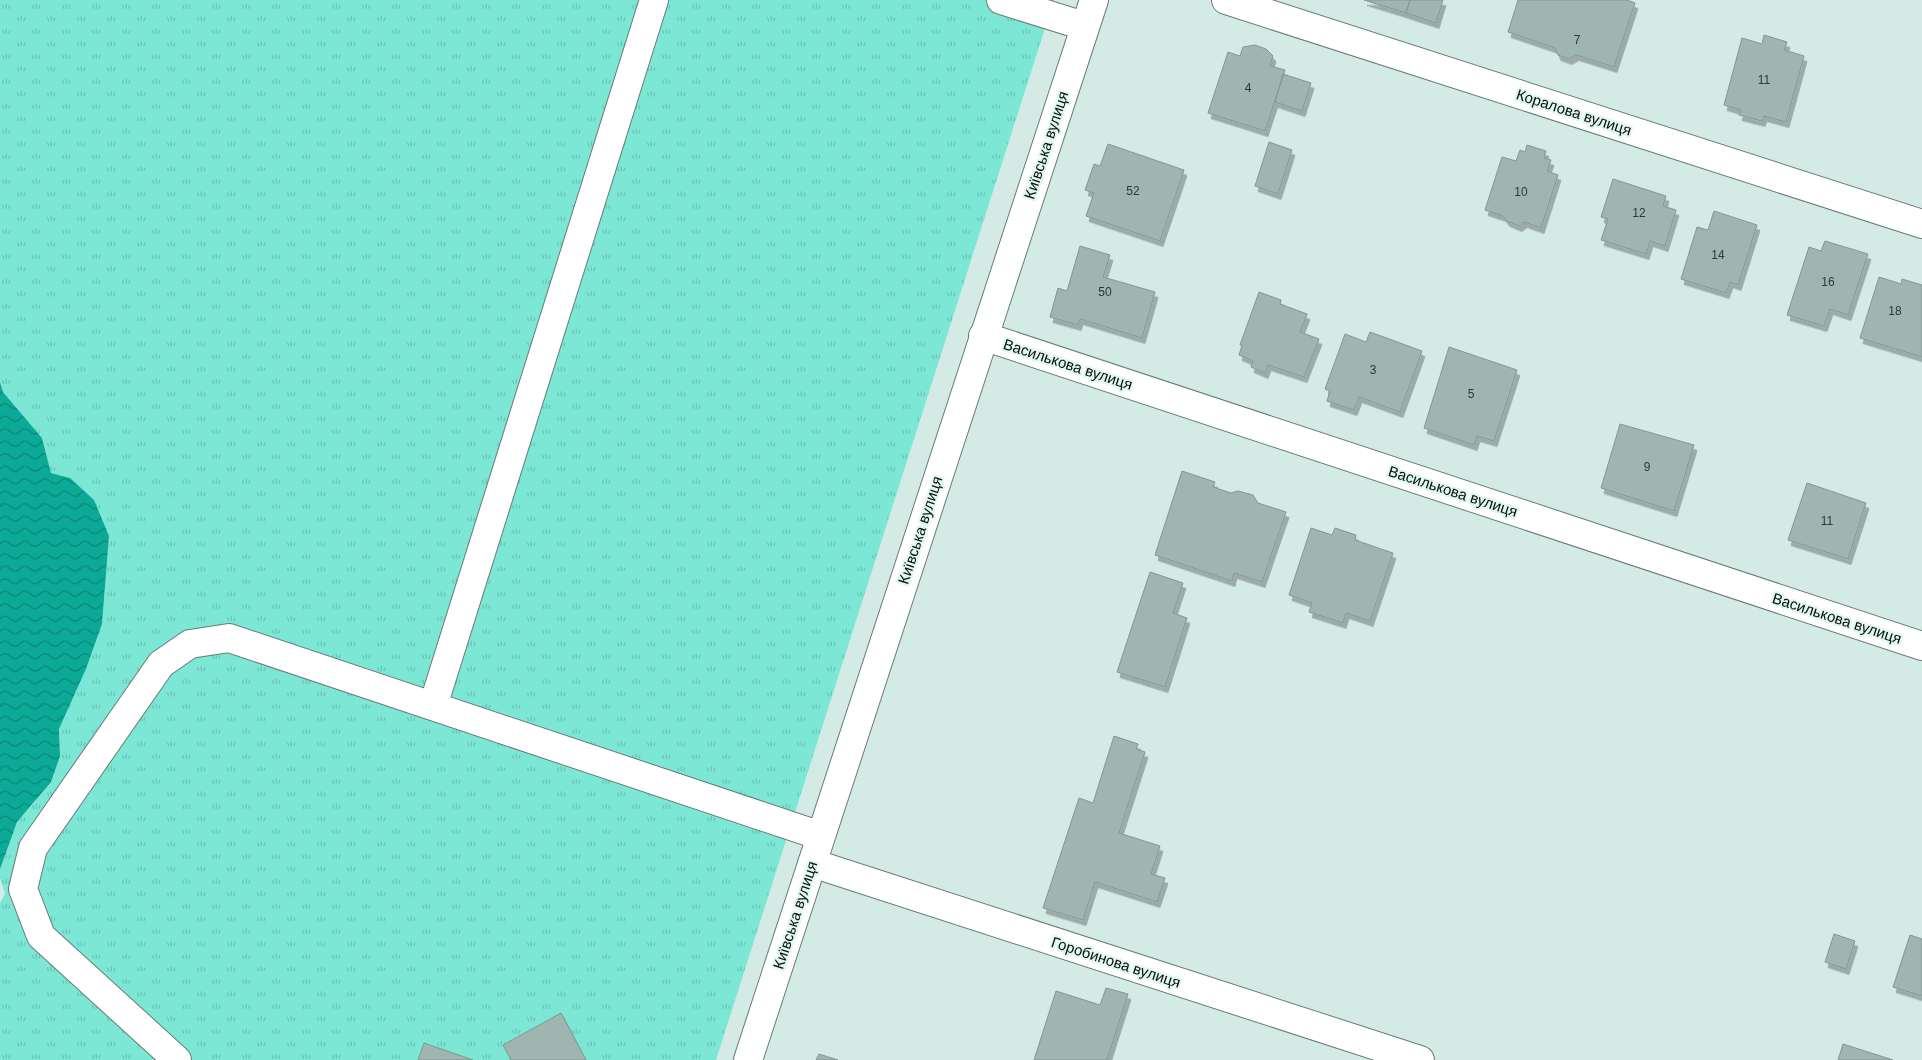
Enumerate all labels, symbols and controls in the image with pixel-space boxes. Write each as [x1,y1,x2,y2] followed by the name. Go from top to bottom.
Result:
[1574,33,1581,47] house number: 7
[1758,73,1771,87] house number: 11
[1245,81,1252,95] house number: 4
[1514,85,1634,139] street label: Коралова вулиця
[1021,89,1071,201] street label: Київська вулиця
[1126,184,1140,198] house number: 52
[1514,185,1528,199] house number: 10
[1632,206,1646,220] house number: 12
[1711,248,1725,262] house number: 14
[1821,275,1835,289] house number: 16
[1098,285,1112,299] house number: 50
[1888,304,1902,318] house number: 18
[1001,335,1135,393] street label: Василькова вулиця
[1370,363,1377,377] house number: 3
[1468,387,1475,401] house number: 5
[1644,460,1651,474] house number: 9
[1386,462,1520,520] street label: Василькова вулиця
[895,474,945,586] street label: Київська вулиця
[1821,514,1834,528] house number: 11
[1770,589,1904,647] street label: Василькова вулиця
[770,859,820,971] street label: Київська вулиця
[1049,933,1183,991] street label: Горобинова вулиця

